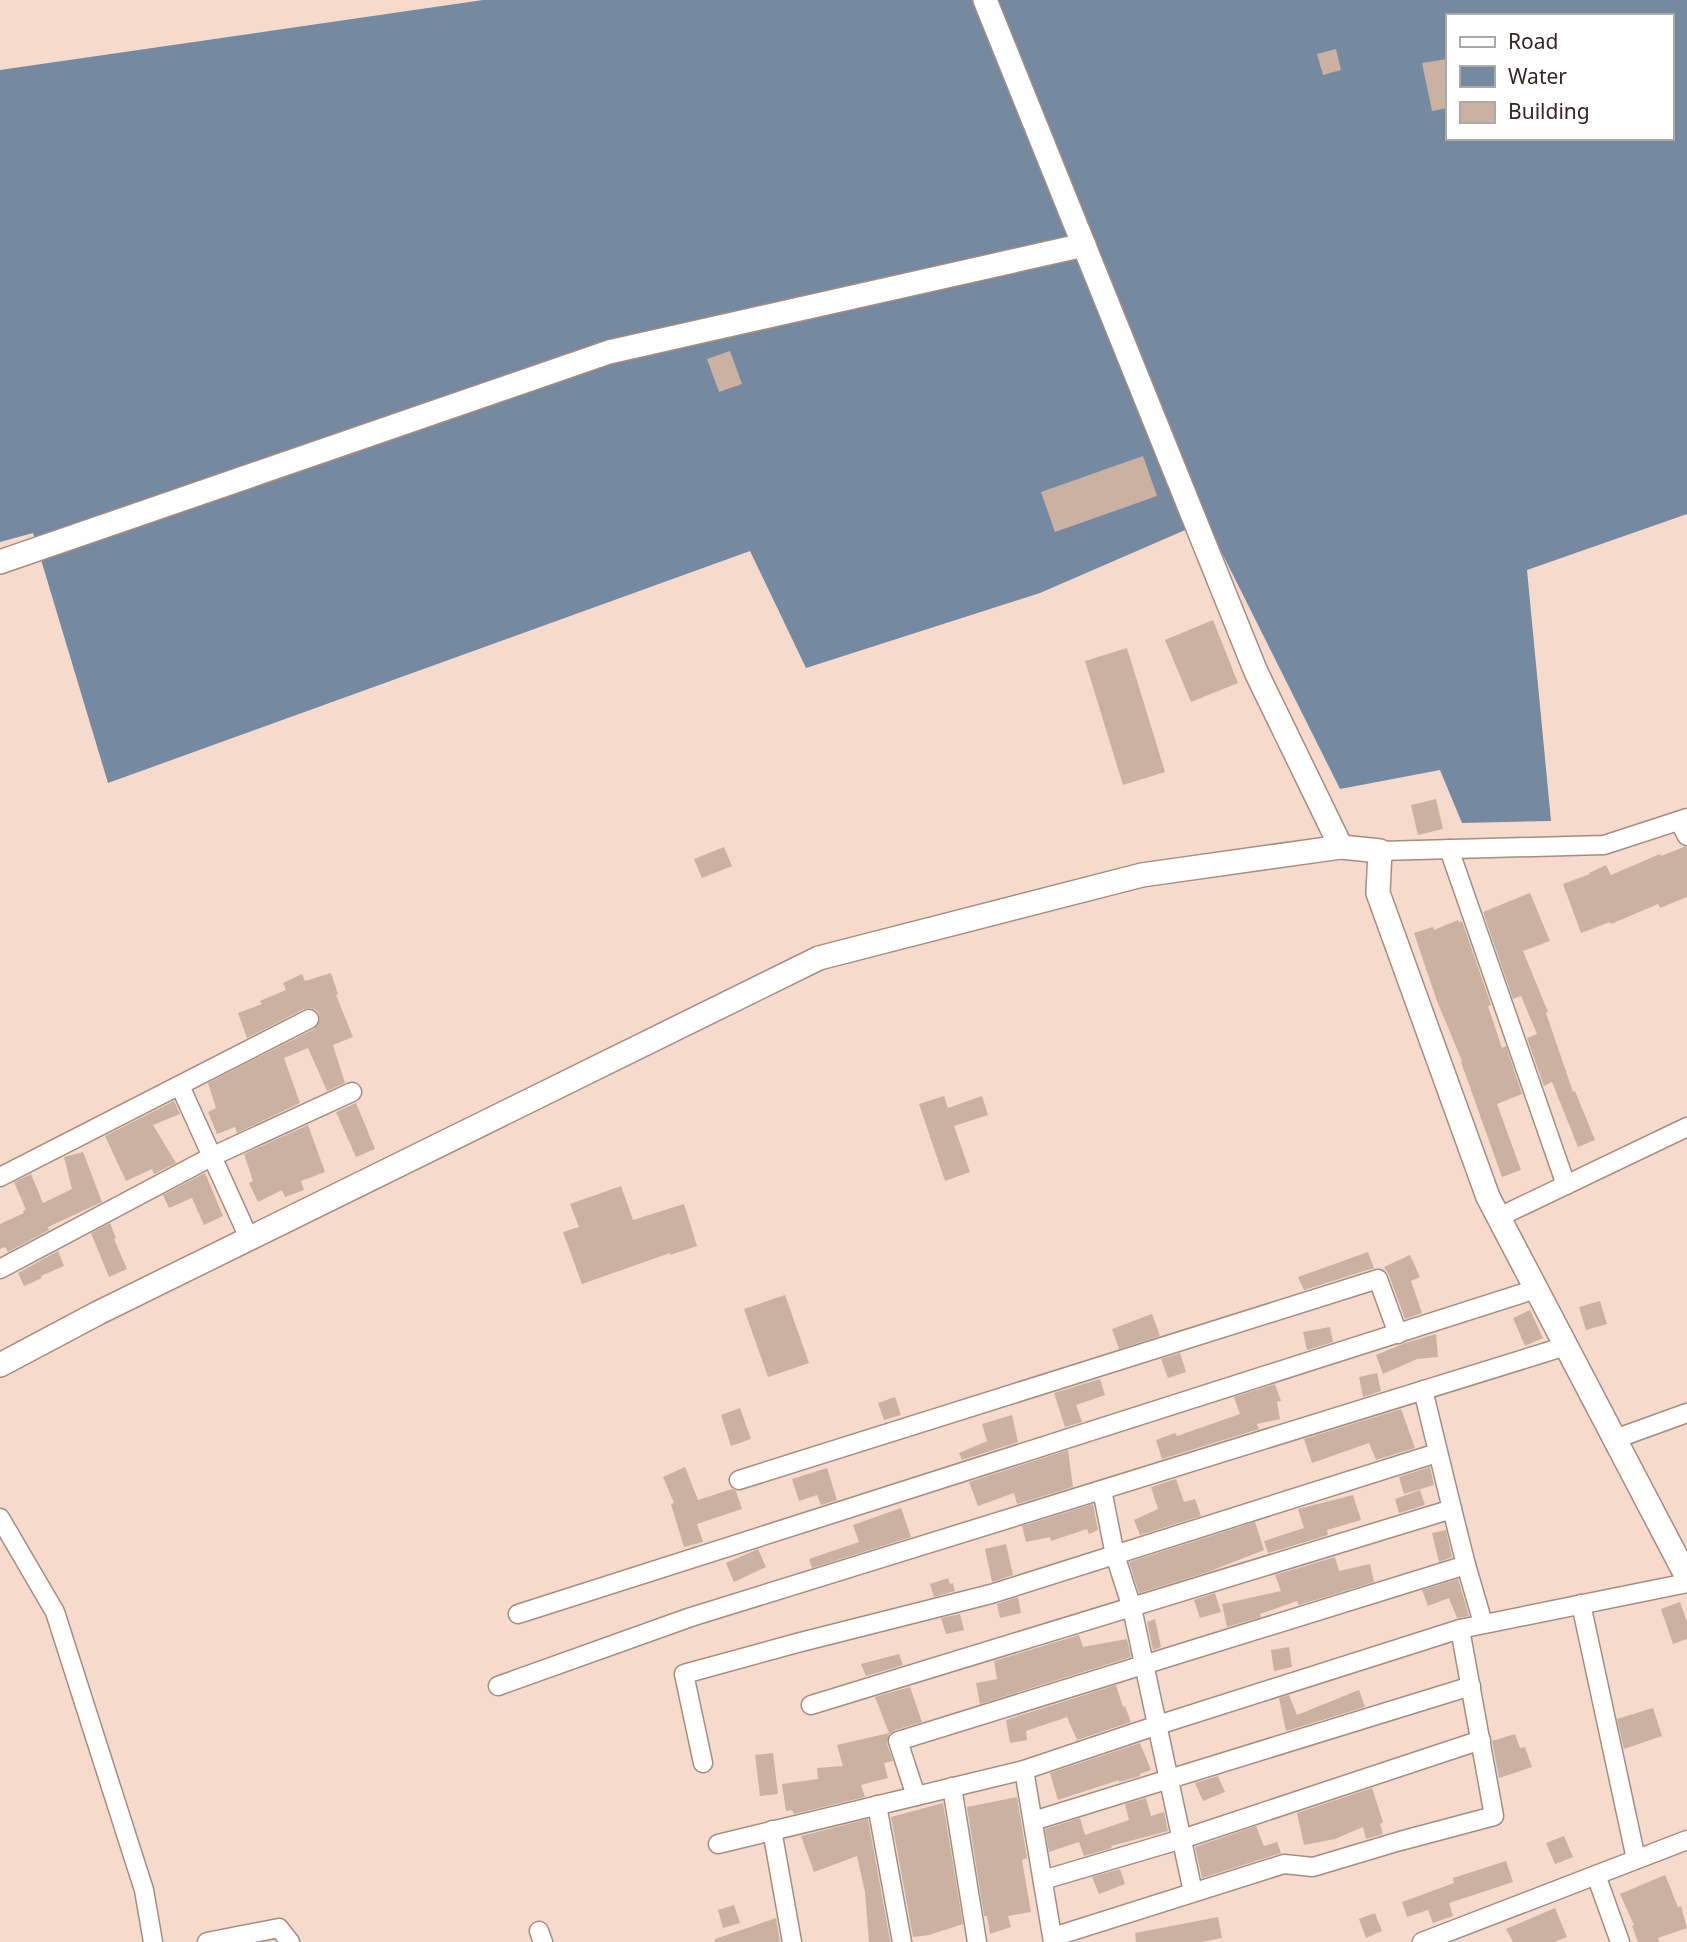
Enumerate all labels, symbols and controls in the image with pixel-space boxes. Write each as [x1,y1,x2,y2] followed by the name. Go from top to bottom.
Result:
[1446,14,1673,140] legend
[1508,27,1558,55] text: Road
[1508,62,1567,90] text: Water
[1508,97,1590,125] text: Building

